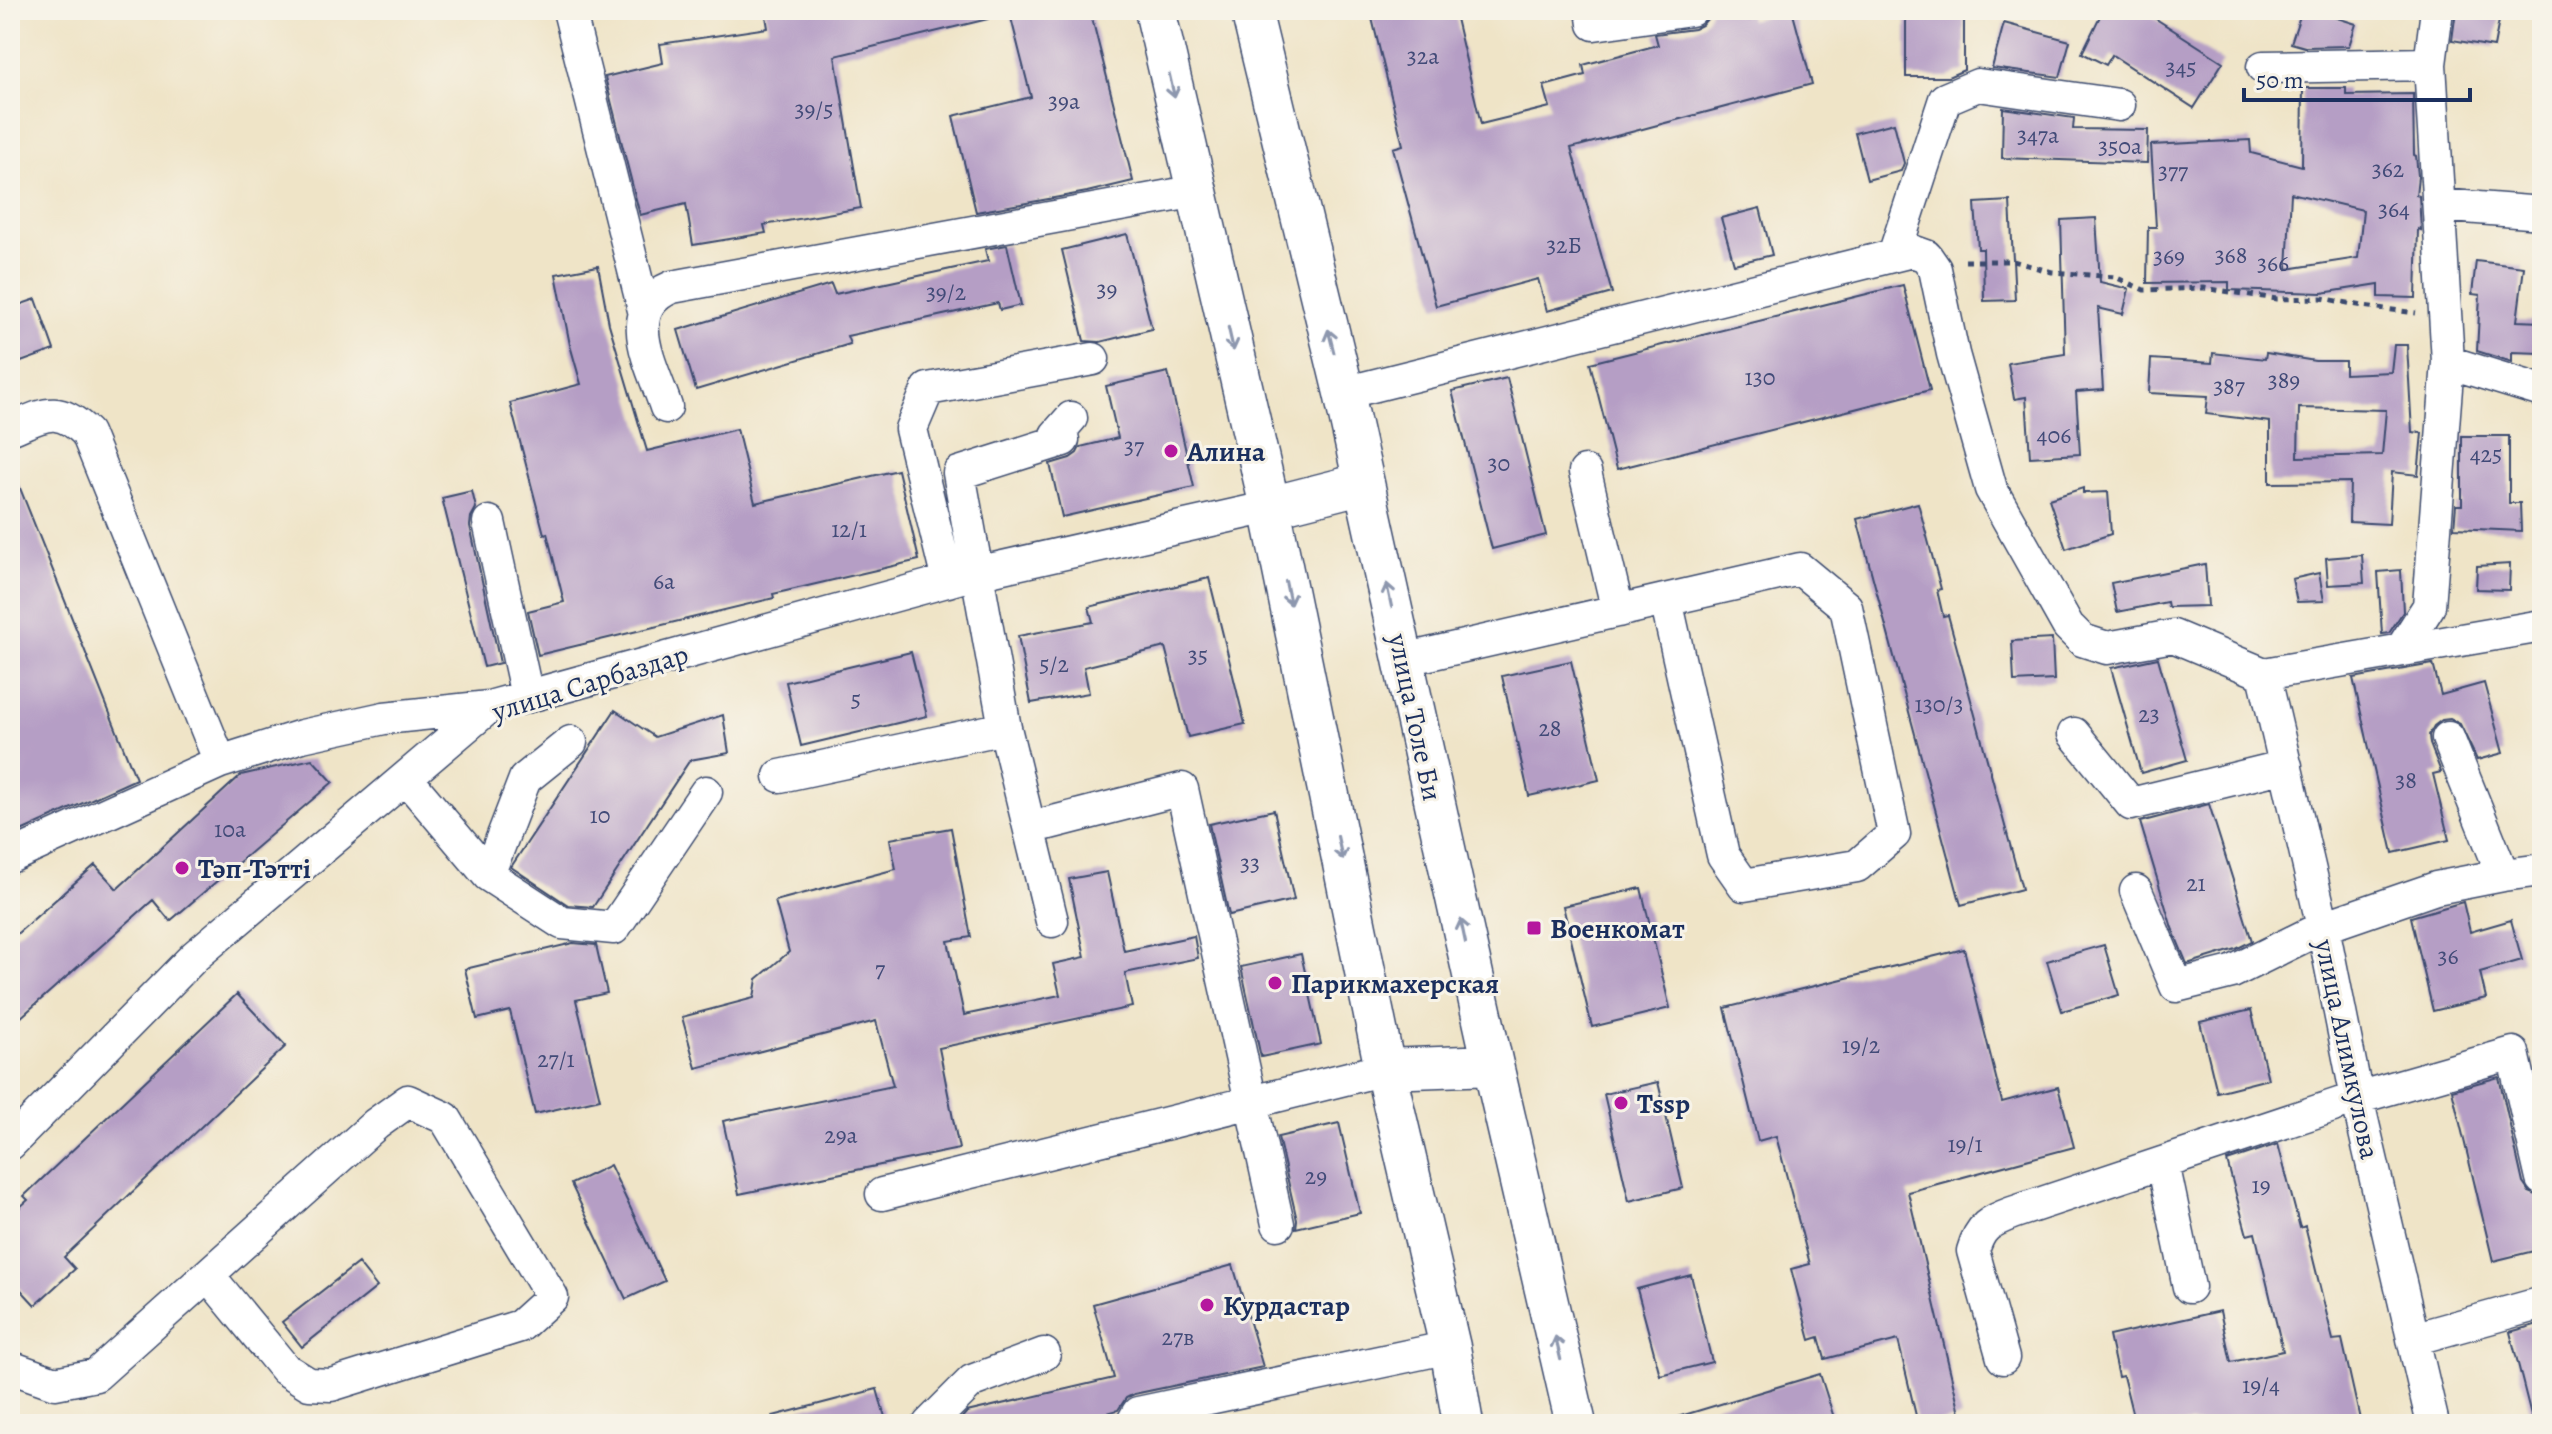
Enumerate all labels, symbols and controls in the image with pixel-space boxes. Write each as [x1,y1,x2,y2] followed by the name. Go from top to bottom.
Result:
[1407,40,1439,72] house number: 32а
[2165,51,2197,83] house number: 345
[2244,52,2470,102] scale bar
[2256,64,2304,96] text: 50 m
[1166,73,1181,98] one-way arrow
[1048,85,1080,117] house number: 39а
[794,93,834,125] house number: 39/5
[2017,119,2059,151] house number: 347а
[2098,130,2142,162] house number: 350а
[2372,153,2404,185] house number: 362
[2158,155,2189,187] house number: 377
[2378,193,2410,225] house number: 364
[1546,229,1582,261] house number: 32Б
[2215,239,2247,271] house number: 368
[2153,240,2185,272] house number: 369
[2257,247,2289,279] house number: 366
[1097,273,1117,305] house number: 39
[926,276,966,308] house number: 39/2
[1225,326,1240,352] one-way arrow
[1323,329,1338,355] one-way arrow
[1745,361,1775,393] house number: 130
[2268,364,2300,396] house number: 389
[2213,370,2246,402] house number: 387
[2037,419,2071,451] house number: 406
[1124,430,1145,462] house number: 37
[1186,433,1266,471] place label: Алина
[2470,438,2502,470] house number: 425
[1162,442,1180,460] marker: Алина
[1488,447,1510,479] house number: 30
[831,513,867,545] house number: 12/1
[653,565,675,597] house number: 6а
[1281,580,1296,605] one-way arrow
[1381,583,1396,608] one-way arrow
[1379,629,1451,804] street label: улица Толе Би
[487,635,693,731] street label: улица Сарбаздар
[1188,639,1208,671] house number: 35
[1039,648,1069,680] house number: 5/2
[851,683,861,715] house number: 5
[1915,688,1963,720] house number: 130/3
[2138,698,2160,730] house number: 23
[1538,712,1562,744] house number: 28
[2395,764,2417,796] house number: 38
[590,799,611,831] house number: 10
[214,813,246,845] house number: 10а
[1333,834,1348,860] one-way arrow
[1240,847,1260,879] house number: 33
[198,850,311,888] place label: Тәп-Тәтті
[173,859,191,877] marker: Тәп-Тәтті
[2186,867,2206,899] house number: 21
[1550,910,1685,948] place label: Военкомат
[1455,918,1470,944] one-way arrow
[1525,919,1543,937] marker: Военкомат
[2305,935,2389,1163] street label: улица Алимкулова
[2437,940,2459,972] house number: 36
[875,953,886,985] house number: 7
[1291,965,1499,1003] place label: Парикмахерская
[1266,974,1284,992] marker: Парикмахерская
[1842,1029,1880,1061] house number: 19/2
[537,1043,575,1075] house number: 27/1
[1637,1085,1690,1123] place label: Tssp
[1612,1094,1630,1112] marker: Tssp
[824,1119,858,1151] house number: 29а
[1947,1128,1983,1160] house number: 19/1
[1305,1160,1327,1192] house number: 29
[2251,1169,2271,1201] house number: 19
[1223,1287,1350,1325] place label: Курдастар
[1198,1296,1216,1314] marker: Курдастар
[1162,1321,1194,1353] house number: 27в
[1550,1336,1565,1361] one-way arrow
[2242,1369,2280,1401] house number: 19/4

